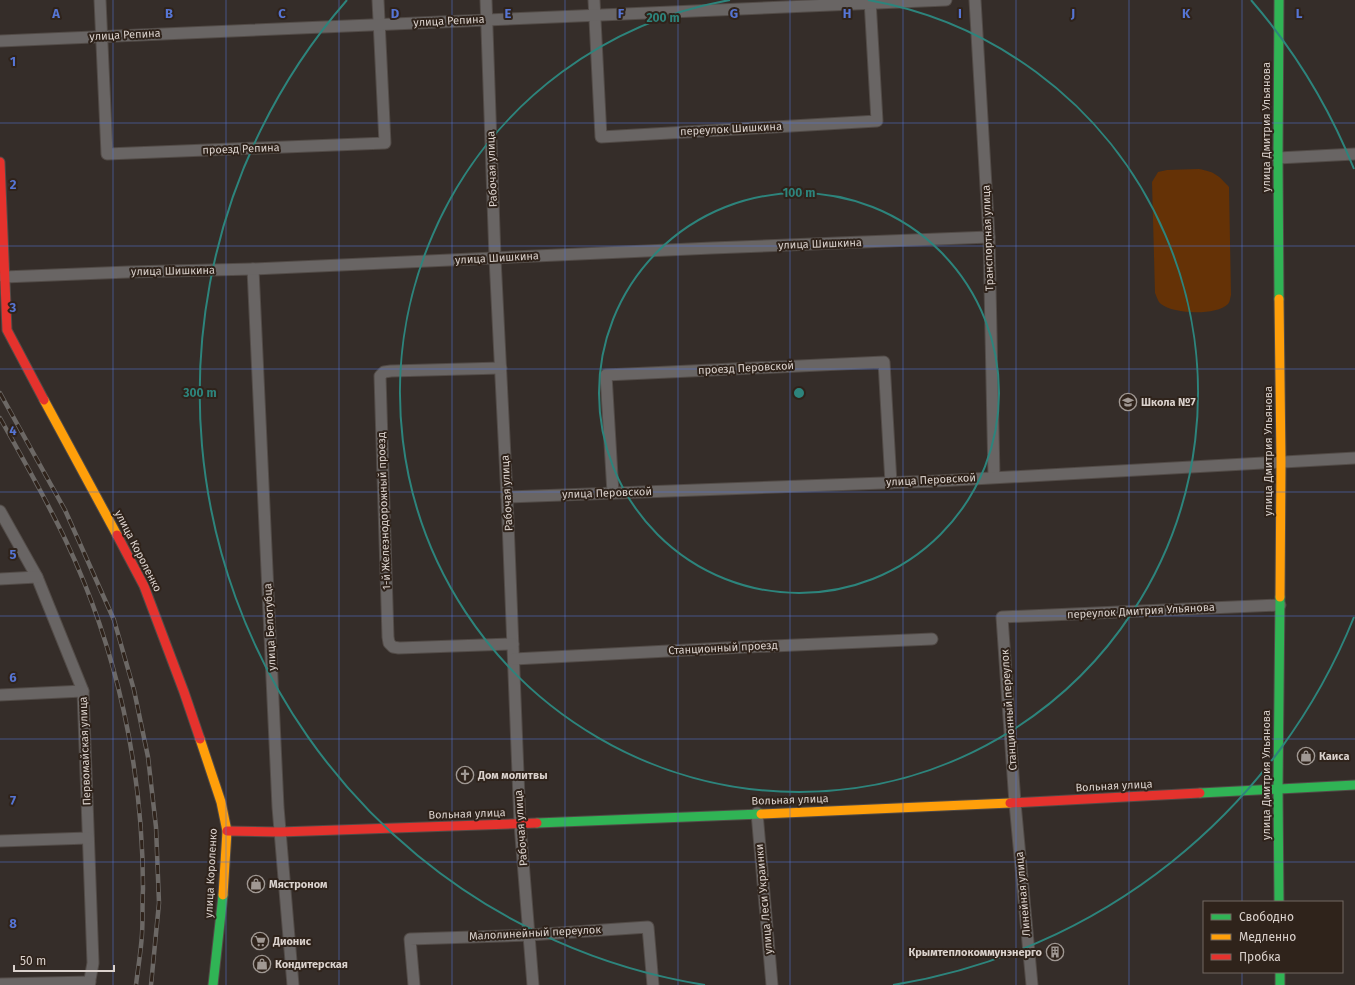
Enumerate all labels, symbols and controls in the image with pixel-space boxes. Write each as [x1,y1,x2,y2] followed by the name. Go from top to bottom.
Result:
[51,6,60,21] text: A
[165,6,173,21] text: B
[278,6,286,21] text: C
[391,6,400,21] text: D
[505,6,512,21] text: E
[618,6,625,21] text: F
[730,6,738,21] text: G
[843,6,851,21] text: H
[958,6,962,21] text: I
[1070,6,1075,21] text: J
[1182,6,1191,21] text: K
[1296,6,1303,21] text: L
[646,11,680,25] text: 200 m
[413,13,485,29] street label: улица Репина
[89,27,161,43] street label: улица Репина
[10,54,16,69] text: 1
[1260,62,1273,192] street label: улица Дмитрия Ульянова
[680,120,782,138] street label: переулок Шишкина
[484,131,500,207] street label: Рабочая улица
[202,141,280,157] street label: проезд Репина
[10,177,17,192] text: 2
[980,185,996,291] street label: Транспортная улица
[783,186,815,200] text: 100 m
[778,236,862,252] street label: улица Шишкина
[455,249,539,267] street label: улица Шишкина
[131,264,215,278] street label: улица Шишкина
[9,300,17,315] text: 3
[698,359,794,377] street label: проезд Перовской
[182,386,217,400] text: 300 m
[792,386,806,400] centre of rings
[1262,386,1275,516] street label: улица Дмитрия Ульянова
[1118,392,1138,412] school or university icon: Школа №7
[1141,396,1196,409] place label: Школа №7
[9,423,17,438] text: 4
[375,432,393,590] street label: 1-й Железнодорожный проезд
[499,455,515,531] street label: Рабочая улица
[886,471,976,489] street label: улица Перовской
[562,485,652,501] street label: улица Перовской
[112,508,164,594] street label: улица Короленко
[10,547,17,562] text: 5
[261,583,279,671] street label: улица Белогубца
[1067,601,1215,621] street label: переулок Дмитрия Ульянова
[668,639,778,657] street label: Станционный проезд
[998,649,1020,771] street label: Станционный переулок
[9,670,17,685] text: 6
[77,696,93,806] street label: Первомайская улица
[1260,710,1273,840] street label: улица Дмитрия Ульянова
[1296,746,1316,766] shop icon: Каиса
[1319,750,1349,763] place label: Каиса
[455,765,475,785] church icon: Дом молитвы
[477,769,548,782] place label: Дом молитвы
[1075,777,1153,795] street label: Вольная улица
[512,790,530,866] street label: Рабочая улица
[751,792,829,808] street label: Вольная улица
[10,793,16,808] text: 7
[428,806,506,822] street label: Вольная улица
[202,828,220,918] street label: улица Короленко
[753,843,775,955] street label: улица Леси Украинки
[1013,851,1033,937] street label: Линейная улица
[246,874,266,894] shop icon: Мястроном
[269,878,328,891] place label: Мястроном
[1203,901,1343,973] legend
[1239,910,1294,924] text: Свободно
[9,916,17,931] text: 8
[469,923,602,943] street label: Малолинейный переулок
[1239,930,1296,944] text: Медленно
[250,931,270,951] supermarket icon: Дионис
[272,935,312,948] place label: Дионис
[1045,942,1065,962] building icon: Крымтеплокоммунэнерго
[908,946,1043,959] place label: Крымтеплокоммунэнерго
[14,947,114,973] scale bar
[1239,950,1281,964] text: Пробка
[20,954,46,968] text: 50 m
[252,954,272,974] shop icon: Кондитерская
[275,958,348,971] place label: Кондитерская

